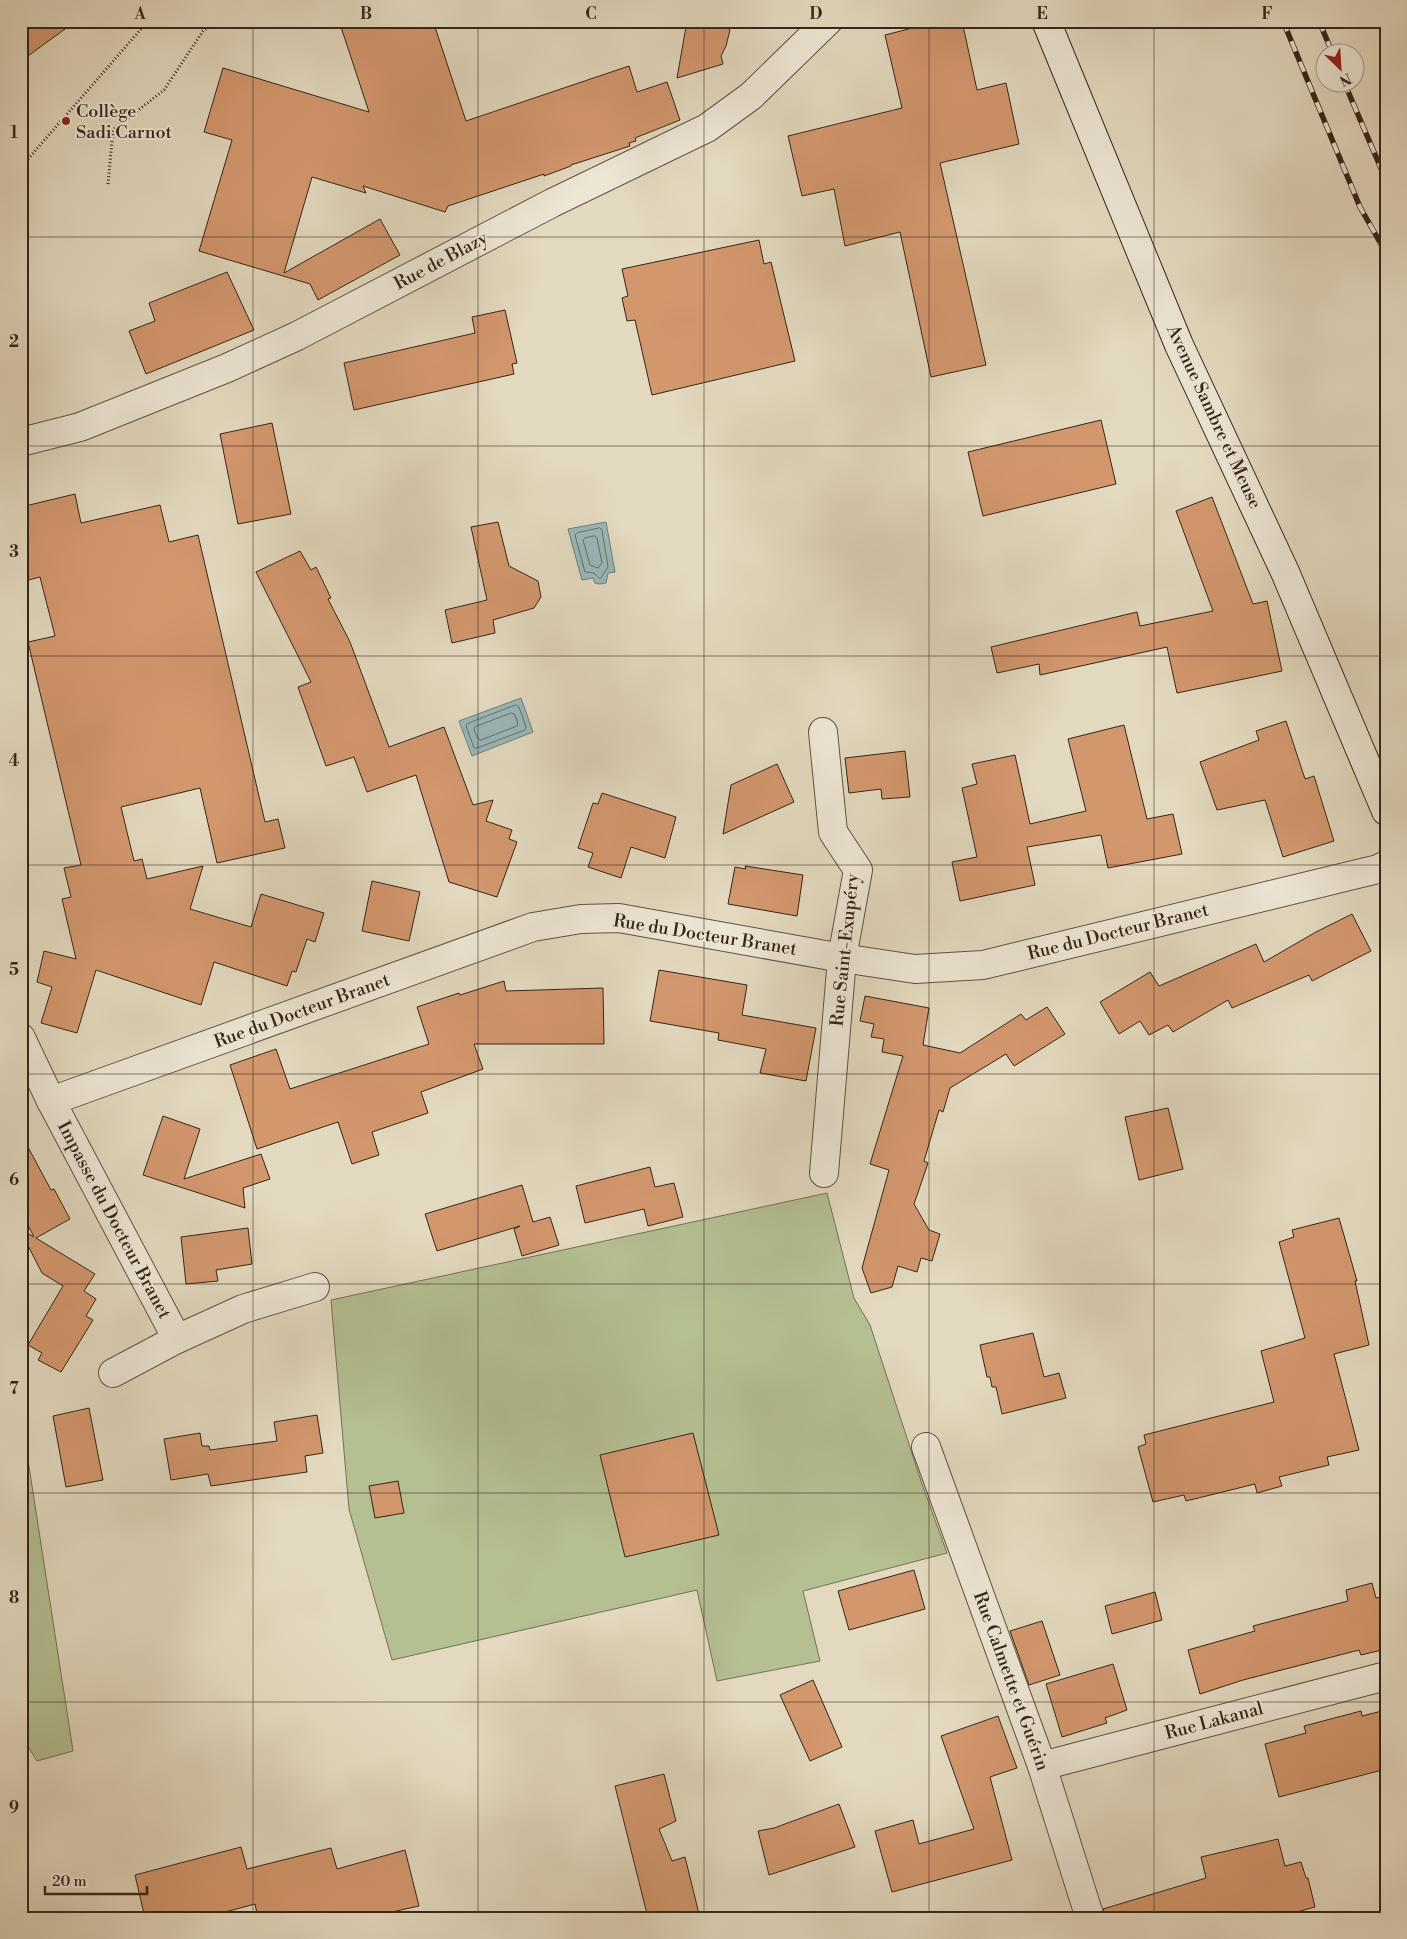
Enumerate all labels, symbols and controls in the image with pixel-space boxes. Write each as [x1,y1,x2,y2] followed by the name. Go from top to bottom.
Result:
[133,4,146,24] text: A
[360,4,372,24] text: B
[585,4,597,24] text: C
[810,4,823,24] text: D
[1036,4,1048,24] text: E
[1261,4,1273,24] text: F
[1314,42,1364,92] north arrow
[1336,68,1354,89] text: N
[76,100,173,144] place label: Collège Sadi Carnot
[60,115,72,127] marker: Collège Sadi Carnot
[10,123,18,143] text: 1
[390,227,492,295] street label: Rue de Blazy
[1161,320,1267,513] street label: Avenue Sambre et Meuse
[9,332,19,352] text: 2
[9,542,19,562] text: 3
[9,751,20,771] text: 4
[826,872,864,1028] street label: Rue Saint-Exupéry
[1025,898,1211,966] street label: Rue du Docteur Branet
[612,909,799,961] street label: Rue du Docteur Branet
[9,960,19,980] text: 5
[211,968,394,1054] street label: Rue du Docteur Branet
[52,1117,176,1323] street label: Impasse du Docteur Branet
[9,1170,19,1190] text: 6
[9,1379,19,1399] text: 7
[9,1588,19,1608] text: 8
[968,1588,1054,1774] street label: Rue Calmette et Guérin
[1162,1697,1266,1745] street label: Rue Lakanal
[9,1798,19,1818] text: 9
[45,1864,148,1896] scale bar
[52,1872,87,1891] text: 20 m

